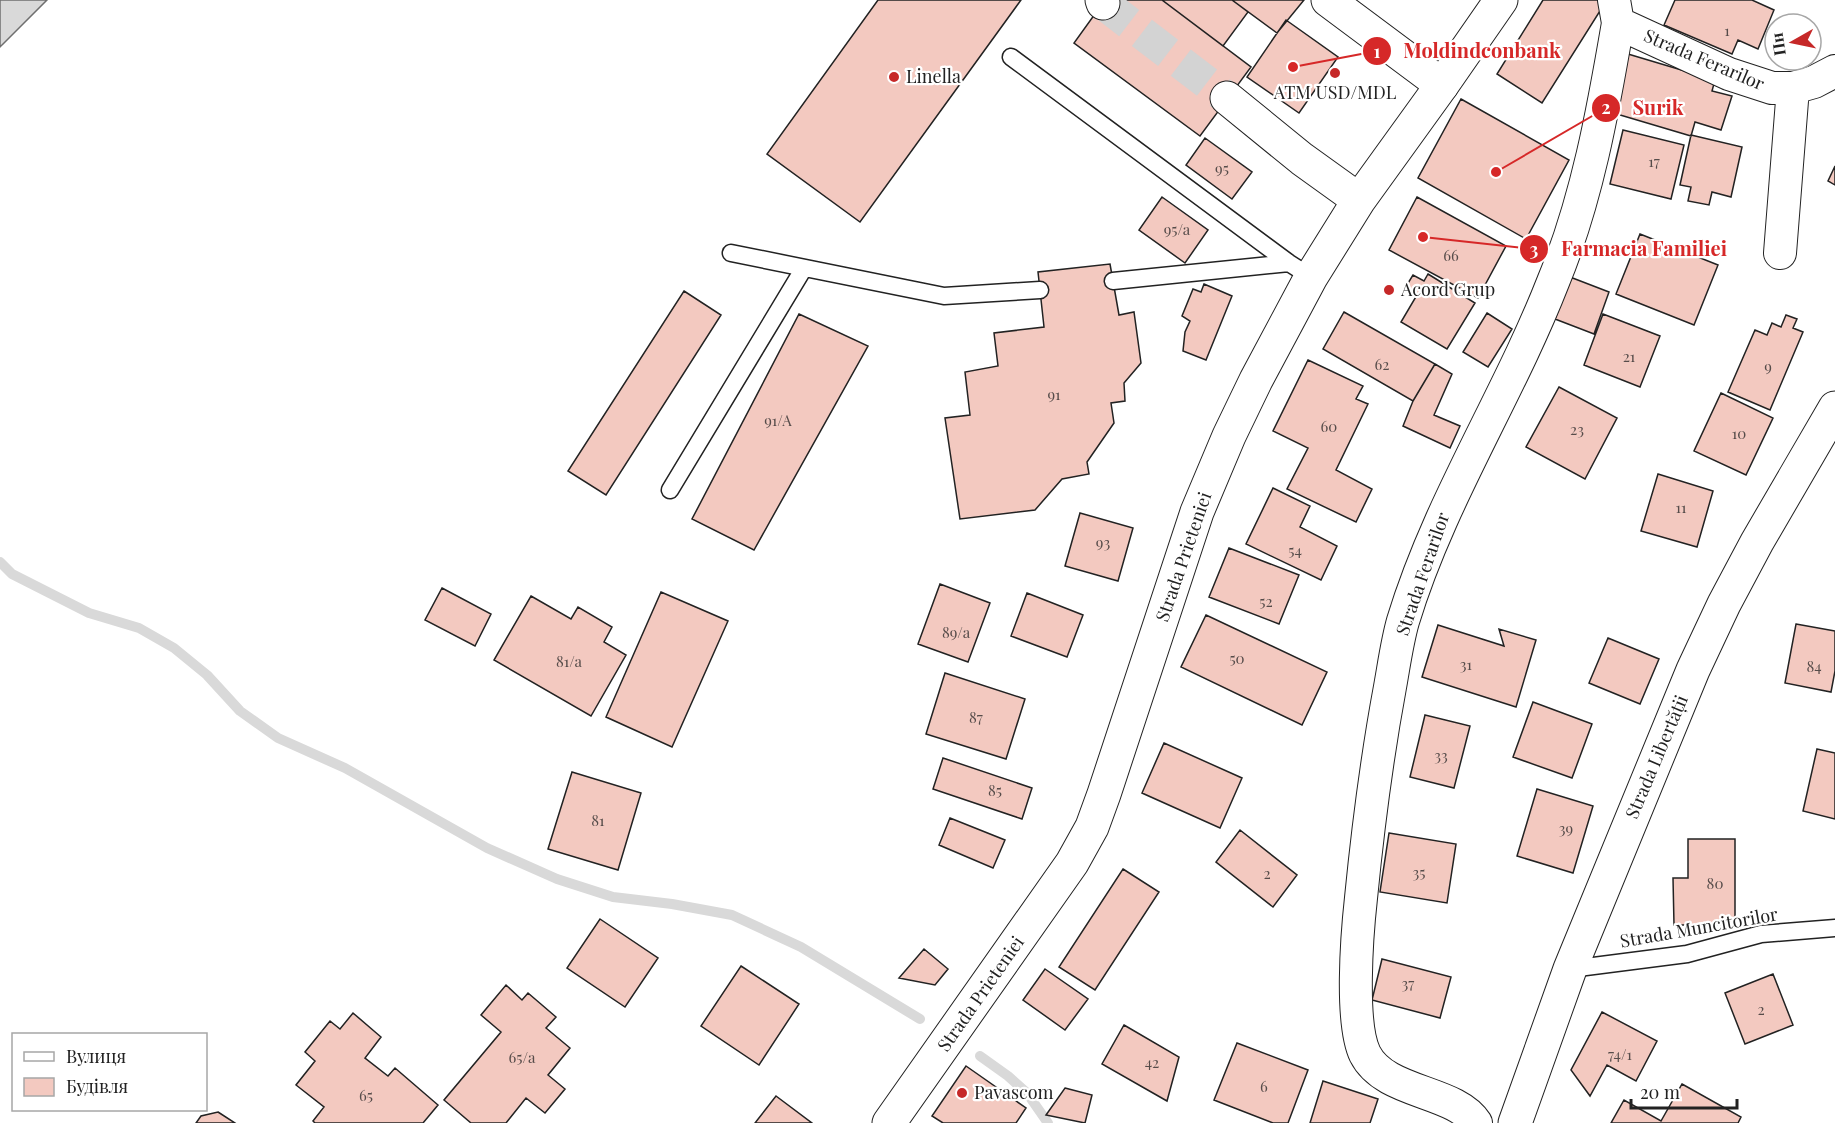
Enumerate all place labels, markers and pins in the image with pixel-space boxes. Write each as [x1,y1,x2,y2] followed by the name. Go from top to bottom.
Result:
[1362,32,1573,70] callout: Moldindconbank
[906,64,961,88] place label: Linella
[1328,66,1342,80] marker: ATM USD/MDL
[887,70,901,84] marker: Linella
[1273,80,1397,104] place label: ATM USD/MDL
[1591,89,1696,127] callout: Surik
[1519,230,1739,268] callout: Farmacia Familiei
[1400,277,1495,301] place label: Acord Grup
[1382,283,1396,297] marker: Acord Grup
[974,1080,1054,1104] place label: Pavascom
[955,1086,969,1100] marker: Pavascom

